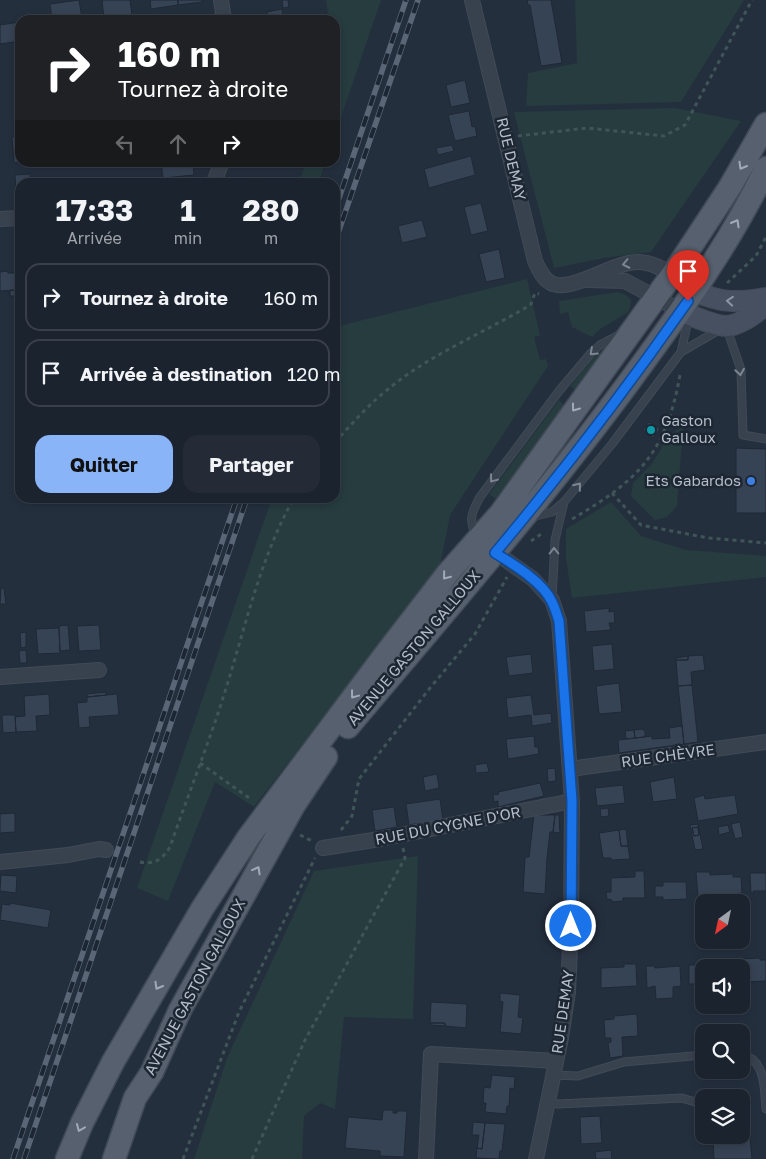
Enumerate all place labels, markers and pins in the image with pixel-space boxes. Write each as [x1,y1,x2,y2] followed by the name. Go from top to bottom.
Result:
[667,250,709,301] pin
[661,411,716,446] place label: Gaston Galloux
[645,424,657,436] marker: Gaston Galloux
[646,471,741,489] place label: Ets Gabardos
[745,475,757,487] marker: Ets Gabardos

